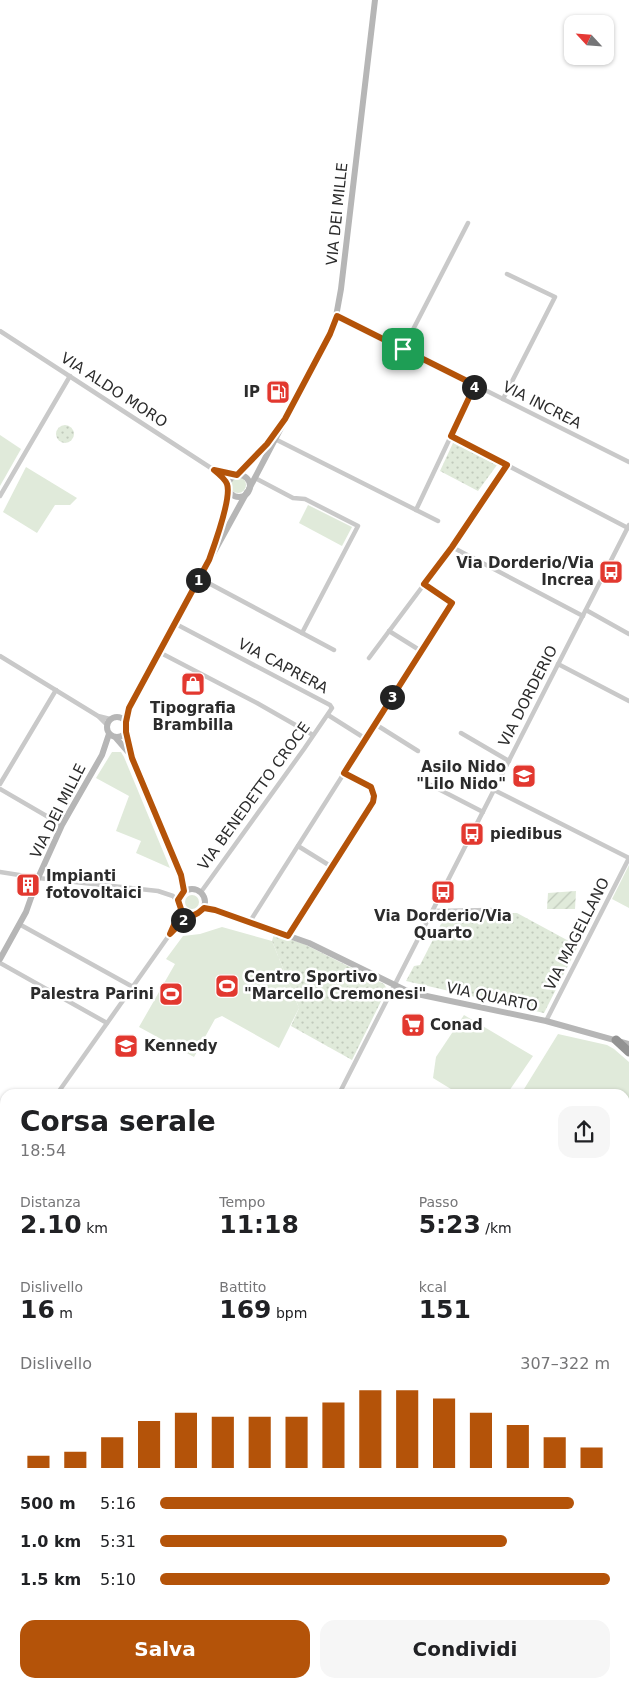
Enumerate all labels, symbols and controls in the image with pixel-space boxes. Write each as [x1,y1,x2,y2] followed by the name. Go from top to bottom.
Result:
[564,15,614,65] north arrow
[564,15,614,65] map controls
[323,162,351,266] street label: VIA DEI MILLE
[382,328,424,370] pin
[389,335,417,363] icon: arrive
[57,349,171,431] street label: VIA ALDO MORO
[462,374,486,400] pin: 4
[500,377,585,433] street label: VIA INCREA
[265,379,291,405] fuel station icon: IP
[470,379,479,395] text: 4
[243,383,260,401] place label: IP
[456,554,594,589] place label: Via Dorderio/Via Increa
[598,559,624,585] bus stop icon: Via Dorderio/Via Increa
[186,568,210,592] pin: 1
[194,572,203,588] text: 1
[235,635,332,698] street label: VIA CAPRERA
[495,642,561,750] street label: VIA DORDERIO
[180,671,206,697] shop icon: Tipografia Brambilla
[380,684,404,710] pin: 3
[388,689,397,705] text: 3
[150,699,236,734] place label: Tipografia Brambilla
[194,719,314,873] street label: VIA BENEDETTO CROCE
[416,758,506,793] place label: Asilo Nido "Lilo Nido"
[26,761,90,861] street label: VIA DEI MILLE
[511,763,537,789] school or university icon: Asilo Nido "Lilo Nido"
[459,821,485,847] bus stop icon: piedibus
[490,825,562,843] place label: piedibus
[46,867,142,902] place label: Impianti fotovoltaici
[15,872,41,898] building icon: Impianti fotovoltaici
[541,875,613,993] street label: VIA MAGELLANO
[430,879,456,905] bus stop icon: Via Dorderio/Via Quarto
[374,907,512,942] place label: Via Dorderio/Via Quarto
[170,908,196,932] pin: 2
[179,912,188,928] text: 2
[244,968,426,1003] place label: Centro Sportivo "Marcello Cremonesi"
[214,973,240,999] sports icon: Centro Sportivo "Marcello Cremonesi"
[445,979,539,1015] street label: VIA QUARTO
[158,981,184,1007] sports icon: Palestra Parini
[30,985,154,1003] place label: Palestra Parini
[400,1012,426,1038] supermarket icon: Conad
[430,1016,483,1034] place label: Conad
[113,1033,139,1059] school or university icon: Kennedy
[144,1037,218,1055] place label: Kennedy
[20,1105,216,1138] text: Corsa serale
[558,1106,610,1158] button: share
[20,1141,66,1160] text: 18:54
[20,1194,81,1210] text: Distanza
[219,1194,265,1210] text: Tempo
[419,1194,458,1210] text: Passo
[20,1210,82,1239] text: 2.10
[219,1210,299,1239] text: 11:18
[419,1210,481,1239] text: 5:23
[82,1220,108,1236] text: km
[481,1220,512,1236] text: /km
[20,1279,83,1295] text: Dislivello
[219,1279,266,1295] text: Battito
[419,1279,447,1295] text: kcal
[20,1295,55,1324] text: 16
[219,1295,272,1324] text: 169
[419,1295,471,1324] text: 151
[55,1305,73,1321] text: m
[272,1305,307,1321] text: bpm
[20,1354,92,1373] text: Dislivello
[520,1354,610,1373] text: 307–322 m
[20,1494,76,1513] text: 500 m
[100,1494,136,1513] text: 5:16
[20,1532,81,1551] text: 1.0 km
[100,1532,136,1551] text: 5:31
[20,1570,81,1589] text: 1.5 km
[100,1570,136,1589] text: 5:10
[20,1620,310,1678] button: Salva
[320,1620,610,1678] button: Condividi

